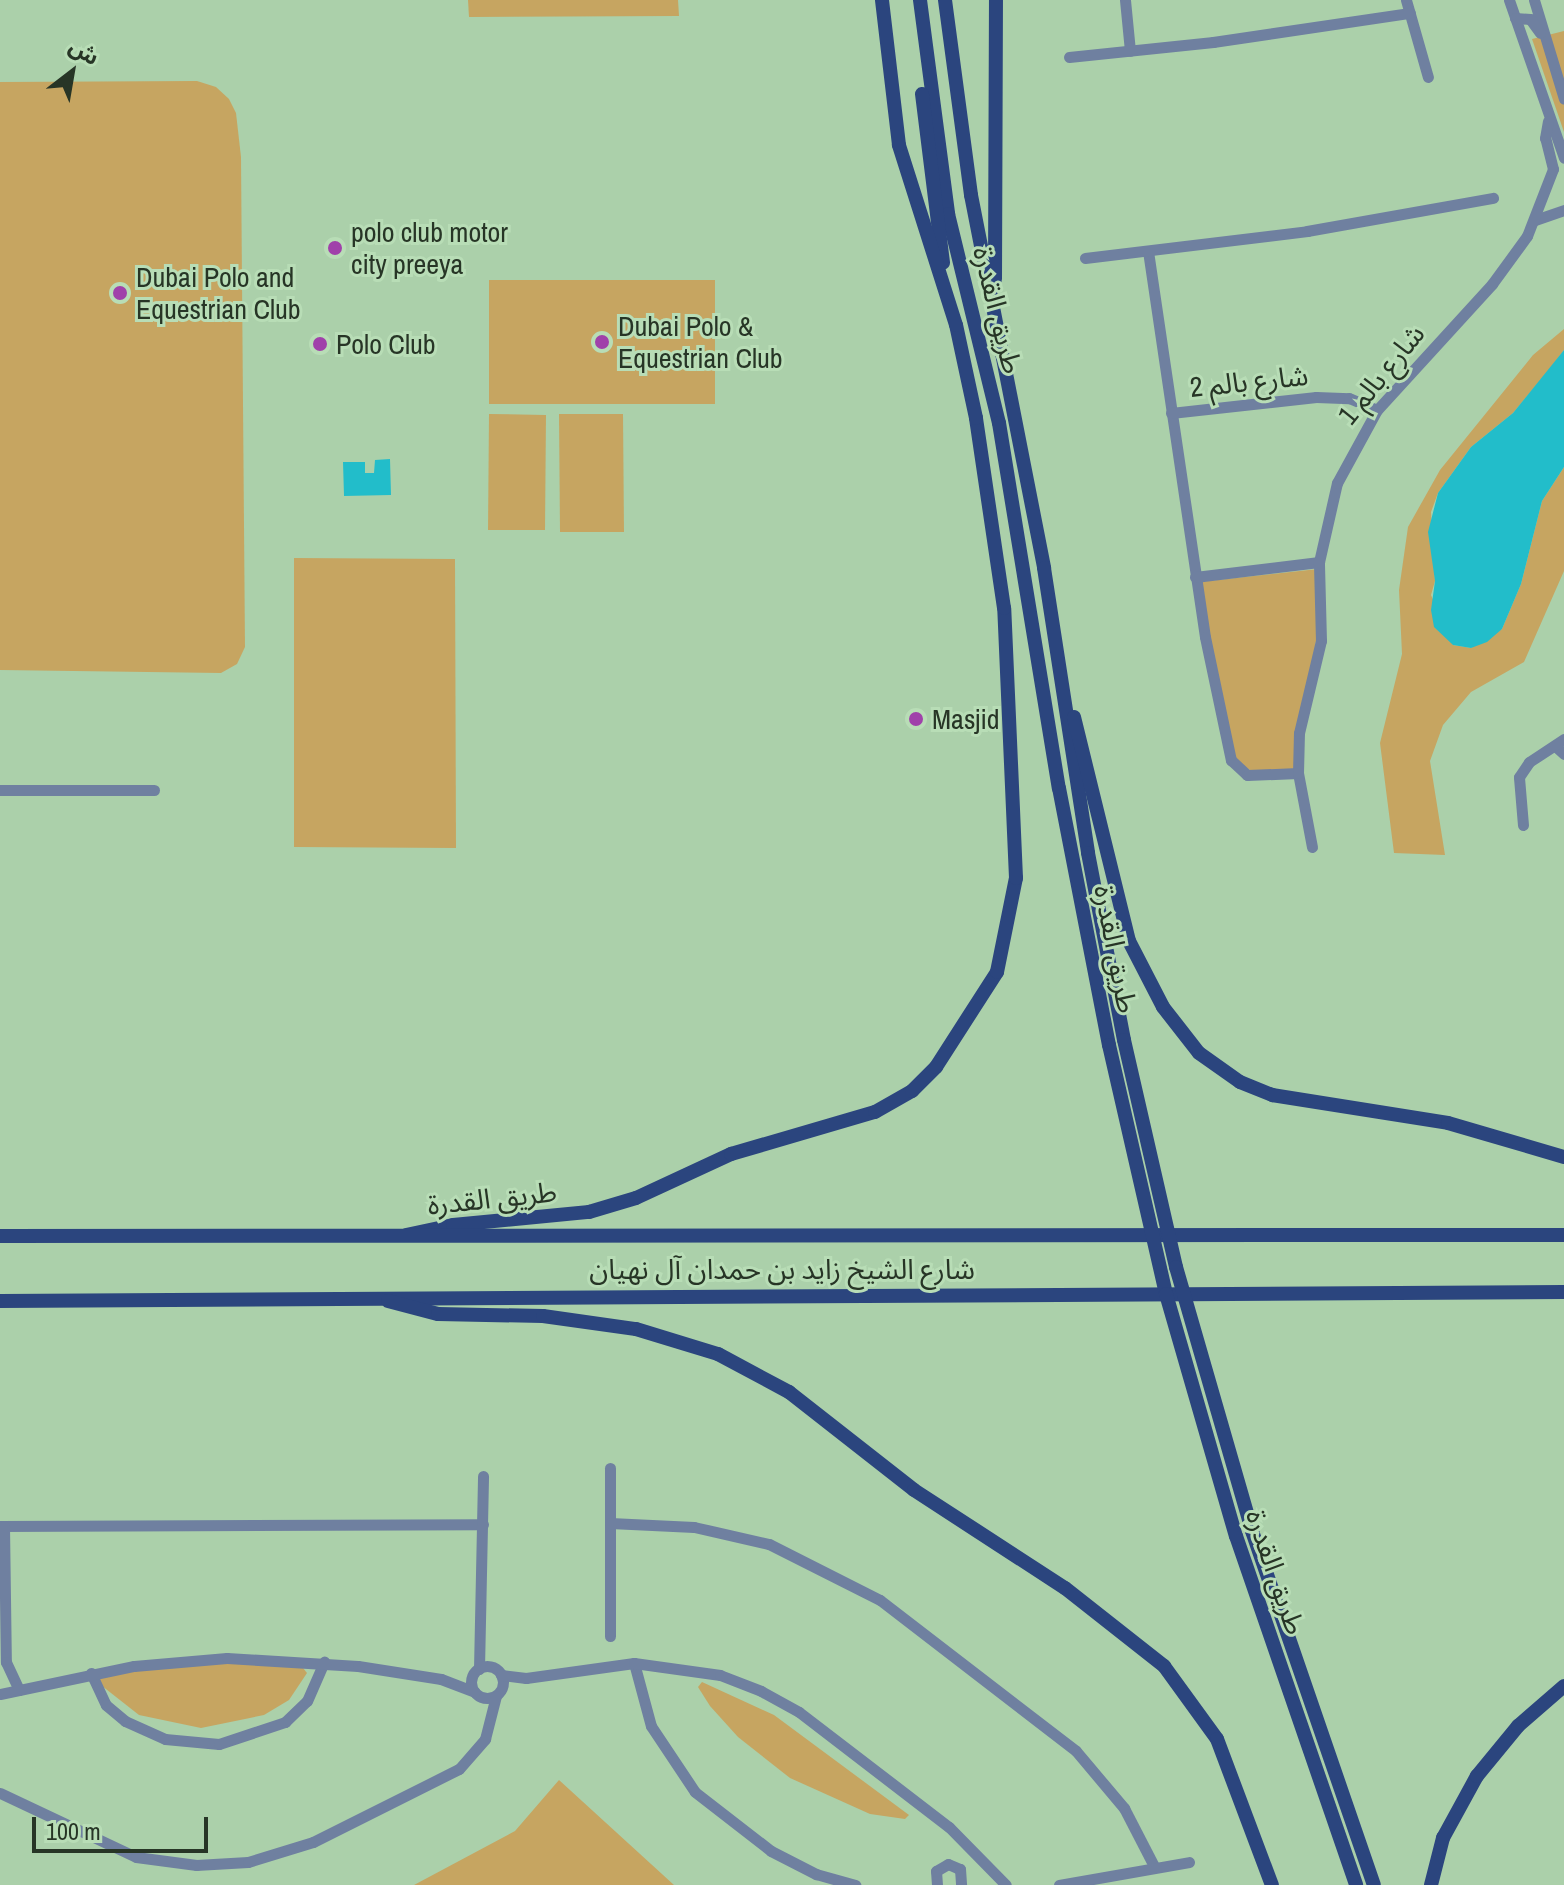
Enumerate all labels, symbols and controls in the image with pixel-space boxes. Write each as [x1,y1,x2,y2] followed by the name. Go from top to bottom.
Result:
[64,31,105,72] text: ش
[32,32,112,112] north arrow
[351,215,508,281] place label: polo club motor city preeya
[326,239,344,257] marker: polo club motor city preeya
[966,243,1030,377] street label: طريق القدرة
[136,260,301,326] place label: Dubai Polo and Equestrian Club
[111,284,129,302] marker: Dubai Polo and Equestrian Club
[618,309,783,375] place label: Dubai Polo & Equestrian Club
[1331,317,1431,431] street label: شارع بالم 1
[336,327,436,361] place label: Polo Club
[593,333,611,351] marker: Dubai Polo & Equestrian Club
[311,335,329,353] marker: Polo Club
[1188,358,1310,404] street label: شارع بالم 2
[932,702,1000,736] place label: Masjid
[907,710,925,728] marker: Masjid
[1087,882,1145,1016] street label: طريق القدرة
[426,1175,558,1221] street label: طريق القدرة
[589,1252,975,1286] street label: شارع الشيخ زايد بن حمدان آل نهيان
[1239,1505,1313,1639] street label: طريق القدرة
[36,1801,212,1851] scale bar
[46,1815,101,1847] text: 100 m

